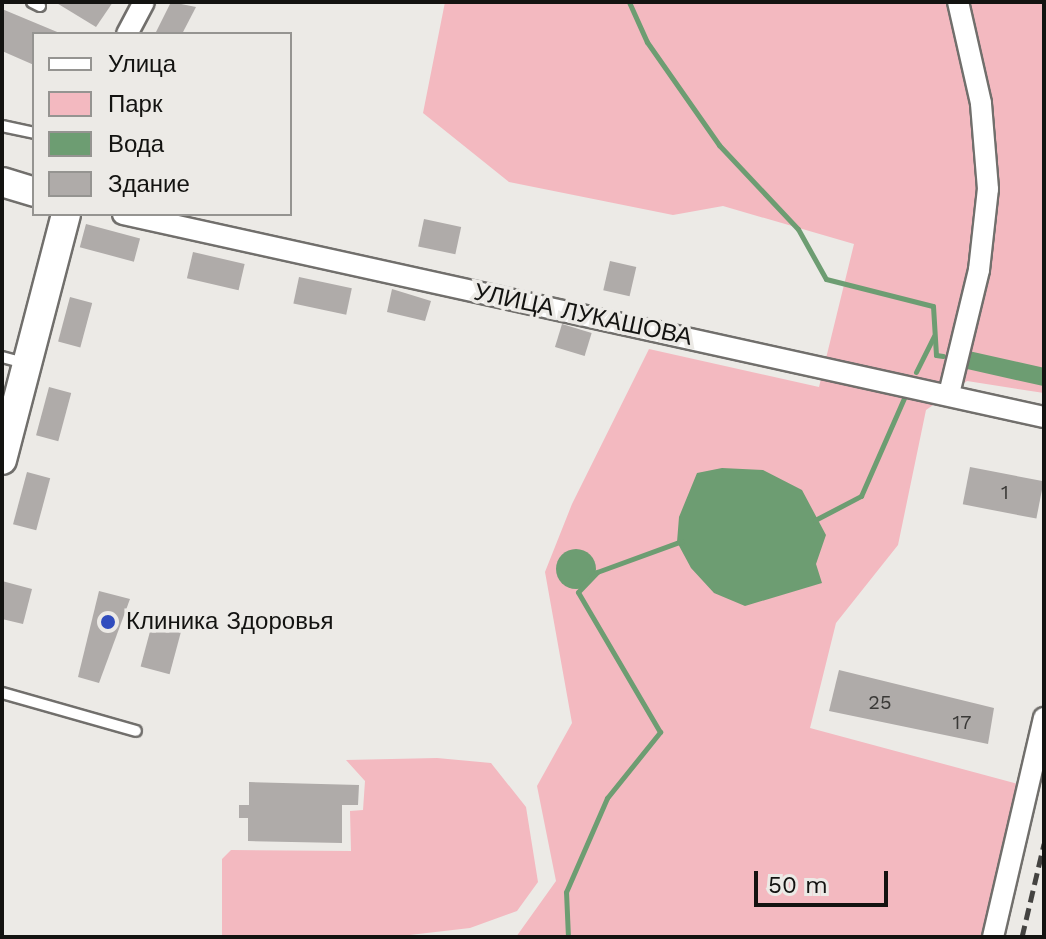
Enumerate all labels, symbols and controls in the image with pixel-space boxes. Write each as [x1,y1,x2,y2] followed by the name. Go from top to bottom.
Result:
[32,32,292,216] legend
[108,50,176,78] text: Улица
[108,90,162,118] text: Парк
[108,130,164,158] text: Вода
[108,170,190,198] text: Здание
[471,278,695,352] street label: УЛИЦА ЛУКАШОВА
[1001,480,1009,504] house number: 1
[126,608,333,636] place label: Клиника Здоровья
[97,611,119,633] marker: Клиника Здоровья
[868,690,892,714] house number: 25
[952,710,972,734] house number: 17
[758,855,892,905] scale bar
[768,871,828,899] text: 50 m

